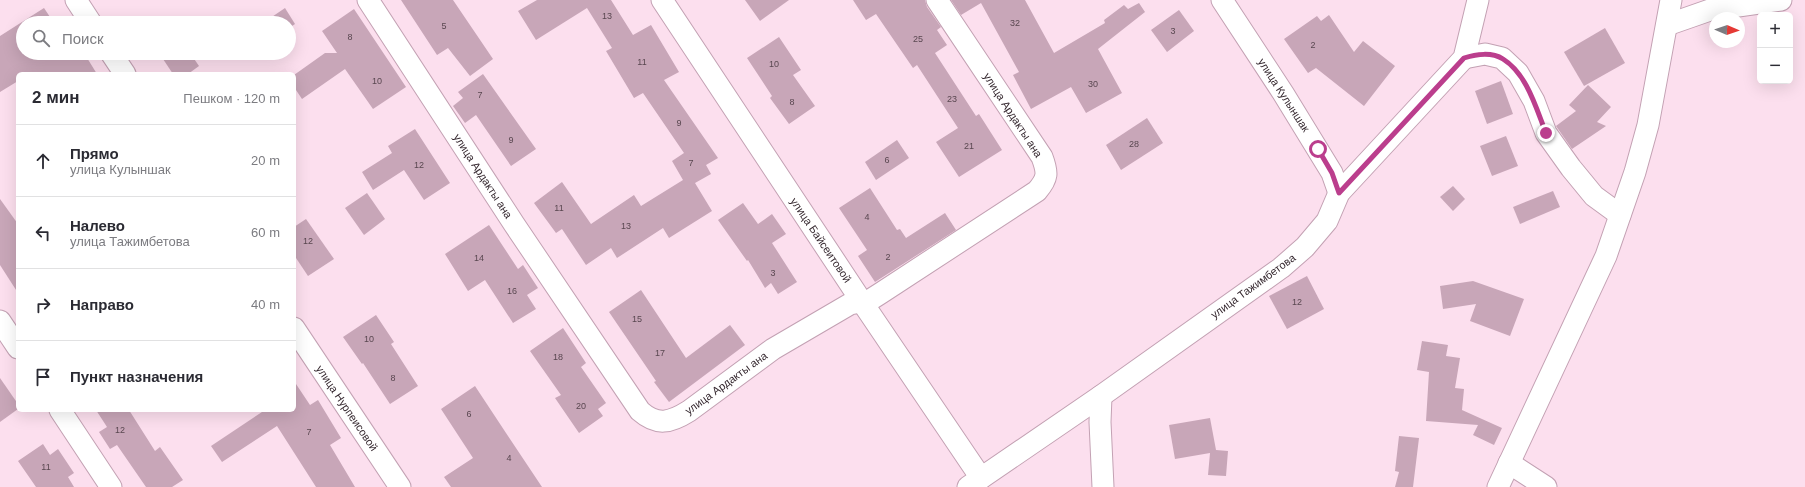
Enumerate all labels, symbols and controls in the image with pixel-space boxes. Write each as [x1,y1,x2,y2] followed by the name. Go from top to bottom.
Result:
[602,11,612,21] house number: 13
[1709,12,1745,48] north arrow
[1757,12,1793,84] map controls
[1757,12,1793,48] button: +
[16,16,296,60] search box
[1010,18,1020,28] house number: 32
[441,21,447,31] house number: 5
[1170,26,1176,36] house number: 3
[30,27,52,49] icon: search
[62,30,104,47] text: Поиск
[347,32,353,42] house number: 8
[913,34,923,44] house number: 25
[1310,40,1316,50] house number: 2
[1757,48,1793,84] button: −
[1256,56,1312,134] street label: улица Кулыншак
[637,57,647,67] house number: 11
[769,59,779,69] house number: 10
[981,71,1045,160] street label: улица Ардакты ана
[372,76,382,86] house number: 10
[1088,79,1098,89] house number: 30
[32,88,79,107] text: 2 мин
[477,90,483,100] house number: 7
[183,91,280,106] text: Пешком · 120 m
[947,94,957,104] house number: 23
[789,97,795,107] house number: 8
[676,118,682,128] house number: 9
[1537,124,1555,142] route end
[451,132,515,221] street label: улица Ардакты ана
[508,135,514,145] house number: 9
[1129,139,1139,149] house number: 28
[1309,140,1327,158] route start
[964,141,974,151] house number: 21
[70,145,119,162] text: Прямо
[32,150,54,172] icon: ahead
[251,153,280,168] text: 20 m
[884,155,890,165] house number: 6
[688,158,694,168] house number: 7
[414,160,424,170] house number: 12
[70,162,171,177] text: улица Кулыншак
[788,195,854,285] street label: улица Байсеитовой
[554,203,564,213] house number: 11
[864,212,870,222] house number: 4
[70,217,125,234] text: Налево
[621,221,631,231] house number: 13
[32,222,54,244] icon: left
[251,225,280,240] text: 60 m
[70,234,190,249] text: улица Тажимбетова
[303,236,313,246] house number: 12
[1208,251,1298,321] street label: улица Тажимбетова
[885,252,891,262] house number: 2
[474,253,484,263] house number: 14
[770,268,776,278] house number: 3
[507,286,517,296] house number: 16
[32,294,54,316] icon: right
[70,296,134,313] text: Направо
[251,297,280,312] text: 40 m
[1292,297,1302,307] house number: 12
[632,314,642,324] house number: 15
[364,334,374,344] house number: 10
[655,348,665,358] house number: 17
[683,349,770,417] street label: улица Ардакты ана
[553,352,563,362] house number: 18
[314,363,380,453] street label: улица Нурпеисовой
[32,366,54,388] icon: arrive
[70,368,203,385] text: Пункт назначения
[390,373,396,383] house number: 8
[576,401,586,411] house number: 20
[466,409,472,419] house number: 6
[115,425,125,435] house number: 12
[306,427,312,437] house number: 7
[506,453,512,463] house number: 4
[41,462,51,472] house number: 11

